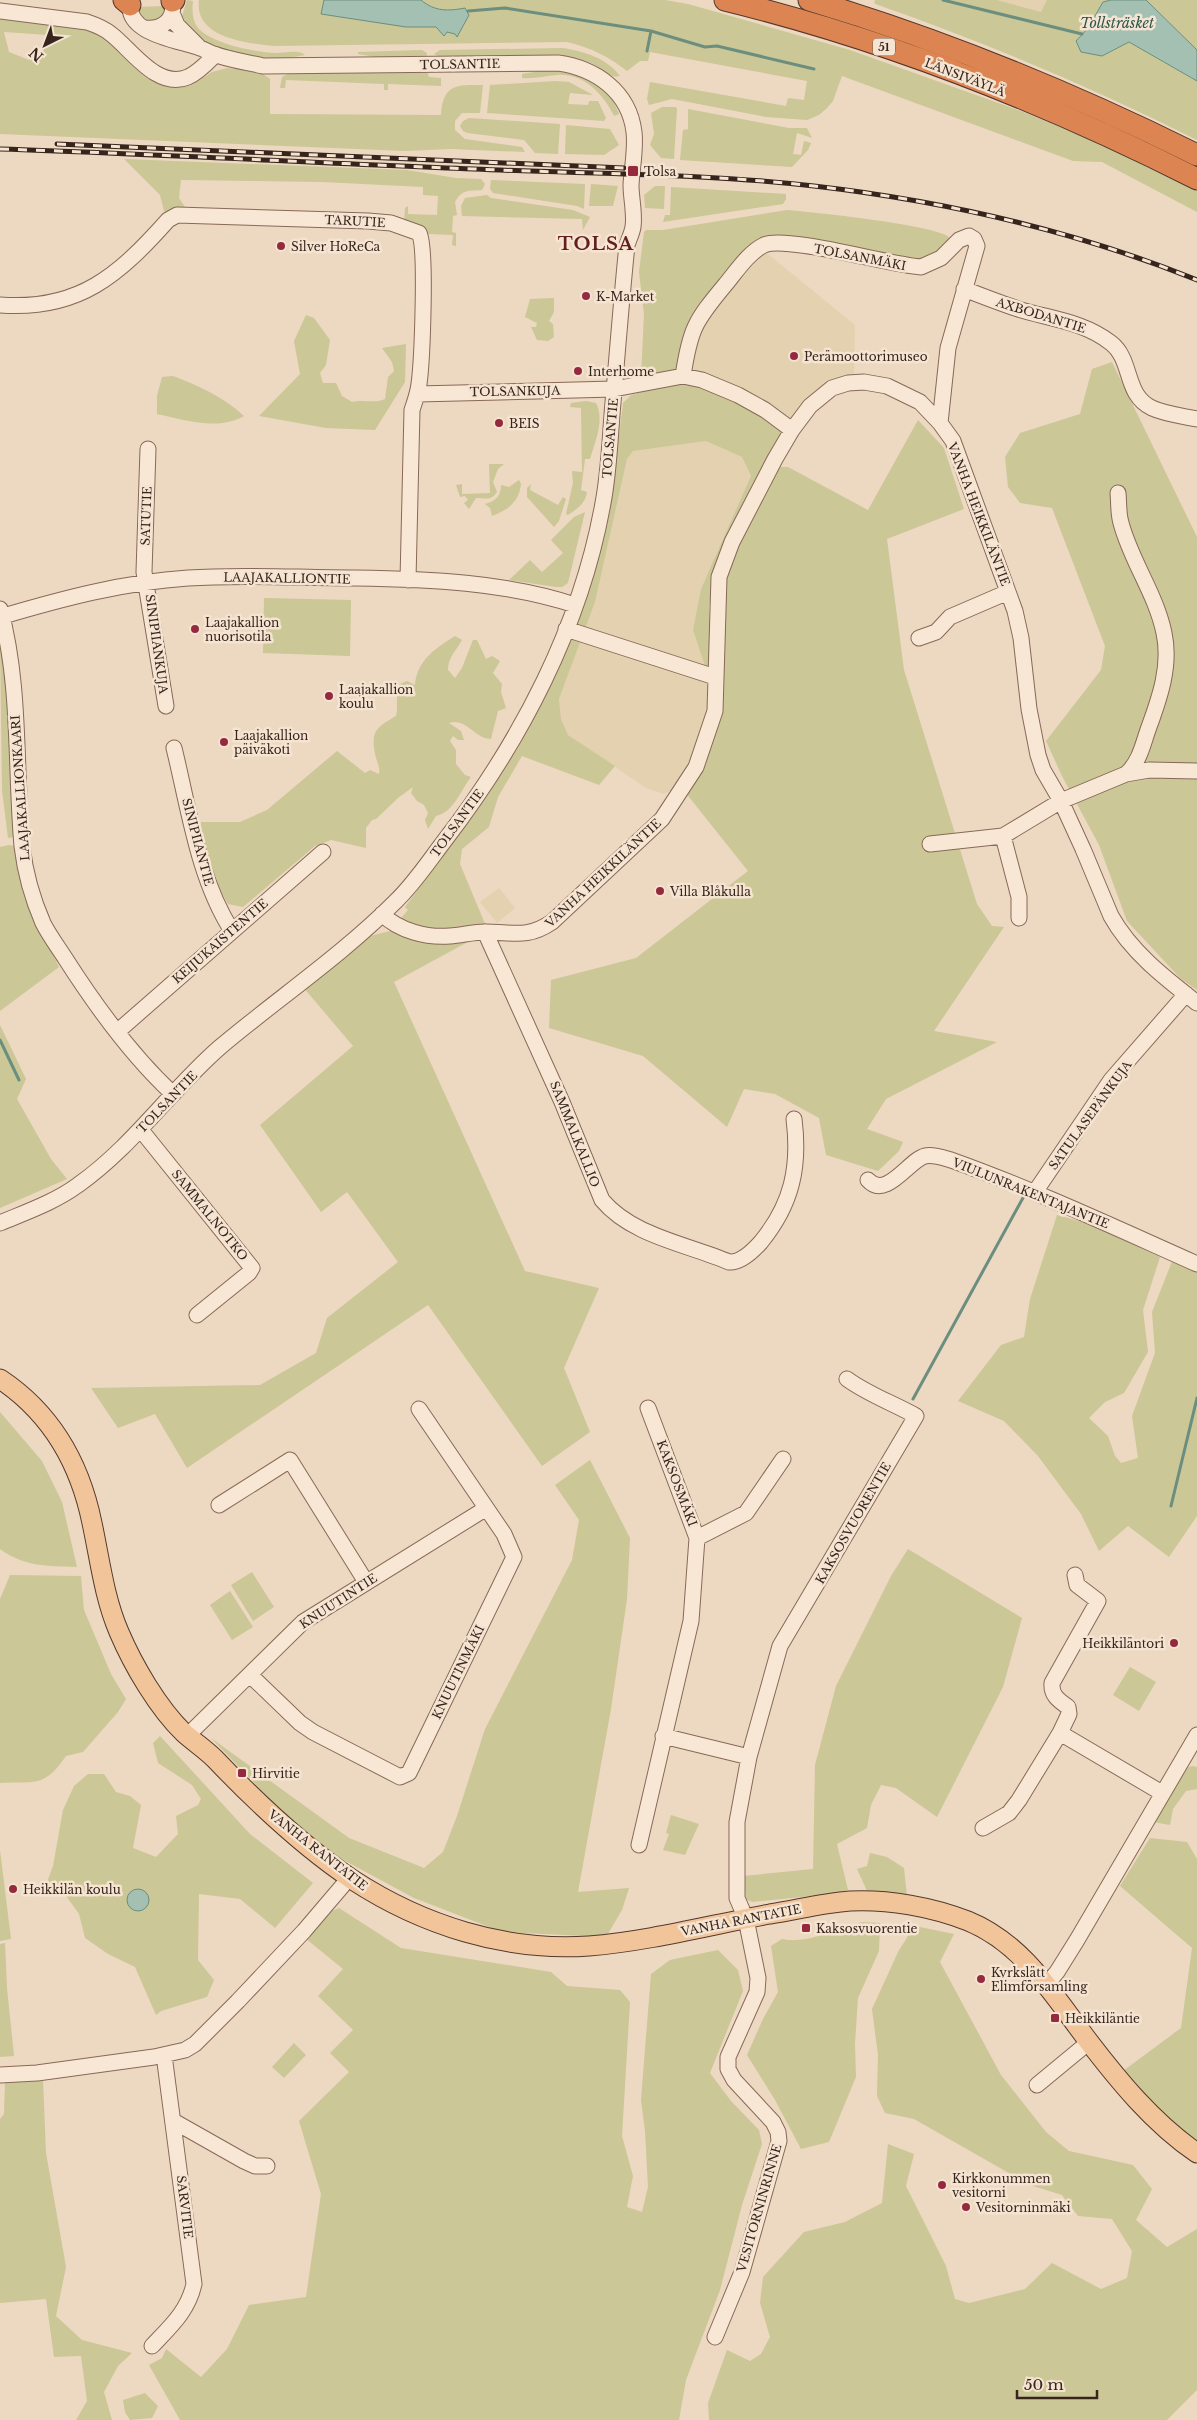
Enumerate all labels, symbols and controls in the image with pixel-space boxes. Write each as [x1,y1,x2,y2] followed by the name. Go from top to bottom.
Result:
[1080,14,1155,32] water label: Tollsträsket
[20,20,70,70] north arrow
[873,38,895,56] road number: 51
[25,44,47,66] text: N
[923,54,1008,100] street label: LÄNSIVÄYLÄ
[420,56,501,72] street label: TOLSANTIE
[626,164,640,178] marker: Tolsa
[644,164,677,179] place label: Tolsa
[324,212,386,230] street label: TARUTIE
[558,233,635,255] district label: TOLSA
[291,239,381,254] place label: Silver HoReCa
[275,240,287,252] marker: Silver HoReCa
[813,240,908,273] street label: TOLSANMÄKI
[596,289,655,304] place label: K-Market
[580,290,592,302] marker: K-Market
[993,294,1088,336] street label: AXBODANTIE
[804,349,928,364] place label: Perämoottorimuseo
[788,350,800,362] marker: Perämoottorimuseo
[588,364,654,379] place label: Interhome
[572,365,584,377] marker: Interhome
[470,383,561,399] street label: TOLSANKUJA
[599,397,621,479] street label: TOLSANTIE
[509,416,540,431] place label: BEIS
[493,417,505,429] marker: BEIS
[944,439,1014,588] street label: VANHA HEIKKILÄNTIE
[137,486,155,546] street label: SATUTIE
[223,569,351,587] street label: LAAJAKALLIONTIE
[143,593,172,695] street label: SINIPIIANKUJA
[205,615,279,644] place label: Laajakallion nuorisotila
[189,623,201,635] marker: Laajakallion nuorisotila
[339,682,413,711] place label: Laajakallion koulu
[323,690,335,702] marker: Laajakallion koulu
[7,715,33,861] street label: LAAJAKALLIONKAARI
[234,728,308,757] place label: Laajakallion päiväkoti
[218,736,230,748] marker: Laajakallion päiväkoti
[427,786,487,860] street label: TOLSANTIE
[179,797,217,888] street label: SINIPIIANTIE
[541,815,664,931] street label: VANHA HEIKKILÄNTIE
[669,884,751,899] place label: Villa Blåkulla
[654,885,666,897] marker: Villa Blåkulla
[169,895,271,987] street label: KEIJUKAISTENTIE
[1044,1056,1135,1173] street label: SATULASEPÄNKUJA
[134,1068,201,1136] street label: TOLSANTIE
[547,1079,603,1189] street label: SAMMALKALLIO
[949,1154,1112,1232] street label: VIULUNRAKENTAJANTIE
[169,1166,251,1264] street label: SAMMALNOTKO
[654,1437,701,1528] street label: KAKSOSMÄKI
[812,1459,894,1586] street label: KAKSOSVUORENTIE
[296,1570,380,1632] street label: KNUUTINTIE
[428,1622,487,1722] street label: KNUUTINMÄKI
[1082,1636,1164,1651] place label: Heikkiläntori
[1168,1637,1180,1649] marker: Heikkiläntori
[252,1766,300,1781] place label: Hirvitie
[236,1767,248,1779] marker: Hirvitie
[265,1806,371,1894] street label: VANHA RANTATIE
[23,1882,121,1897] place label: Heikkilän koulu
[7,1883,19,1895] marker: Heikkilän koulu
[679,1901,803,1939] street label: VANHA RANTATIE
[816,1921,918,1936] place label: Kaksosvuorentie
[800,1922,812,1934] marker: Kaksosvuorentie
[991,1965,1088,1994] place label: Kyrkslätt Elimförsamling
[975,1973,987,1985] marker: Kyrkslätt Elimförsamling
[1065,2011,1140,2026] place label: Heikkiläntie
[1049,2012,1061,2024] marker: Heikkiläntie
[733,2142,785,2275] street label: VESITORNINRINNE
[952,2171,1051,2200] place label: Kirkkonummen vesitorni
[174,2175,196,2240] street label: SARVITIE
[936,2179,948,2191] marker: Kirkkonummen vesitorni
[975,2200,1071,2215] place label: Vesitorninmäki
[960,2201,972,2213] marker: Vesitorninmäki
[1017,2368,1097,2400] scale bar
[1024,2375,1064,2394] text: 50 m

